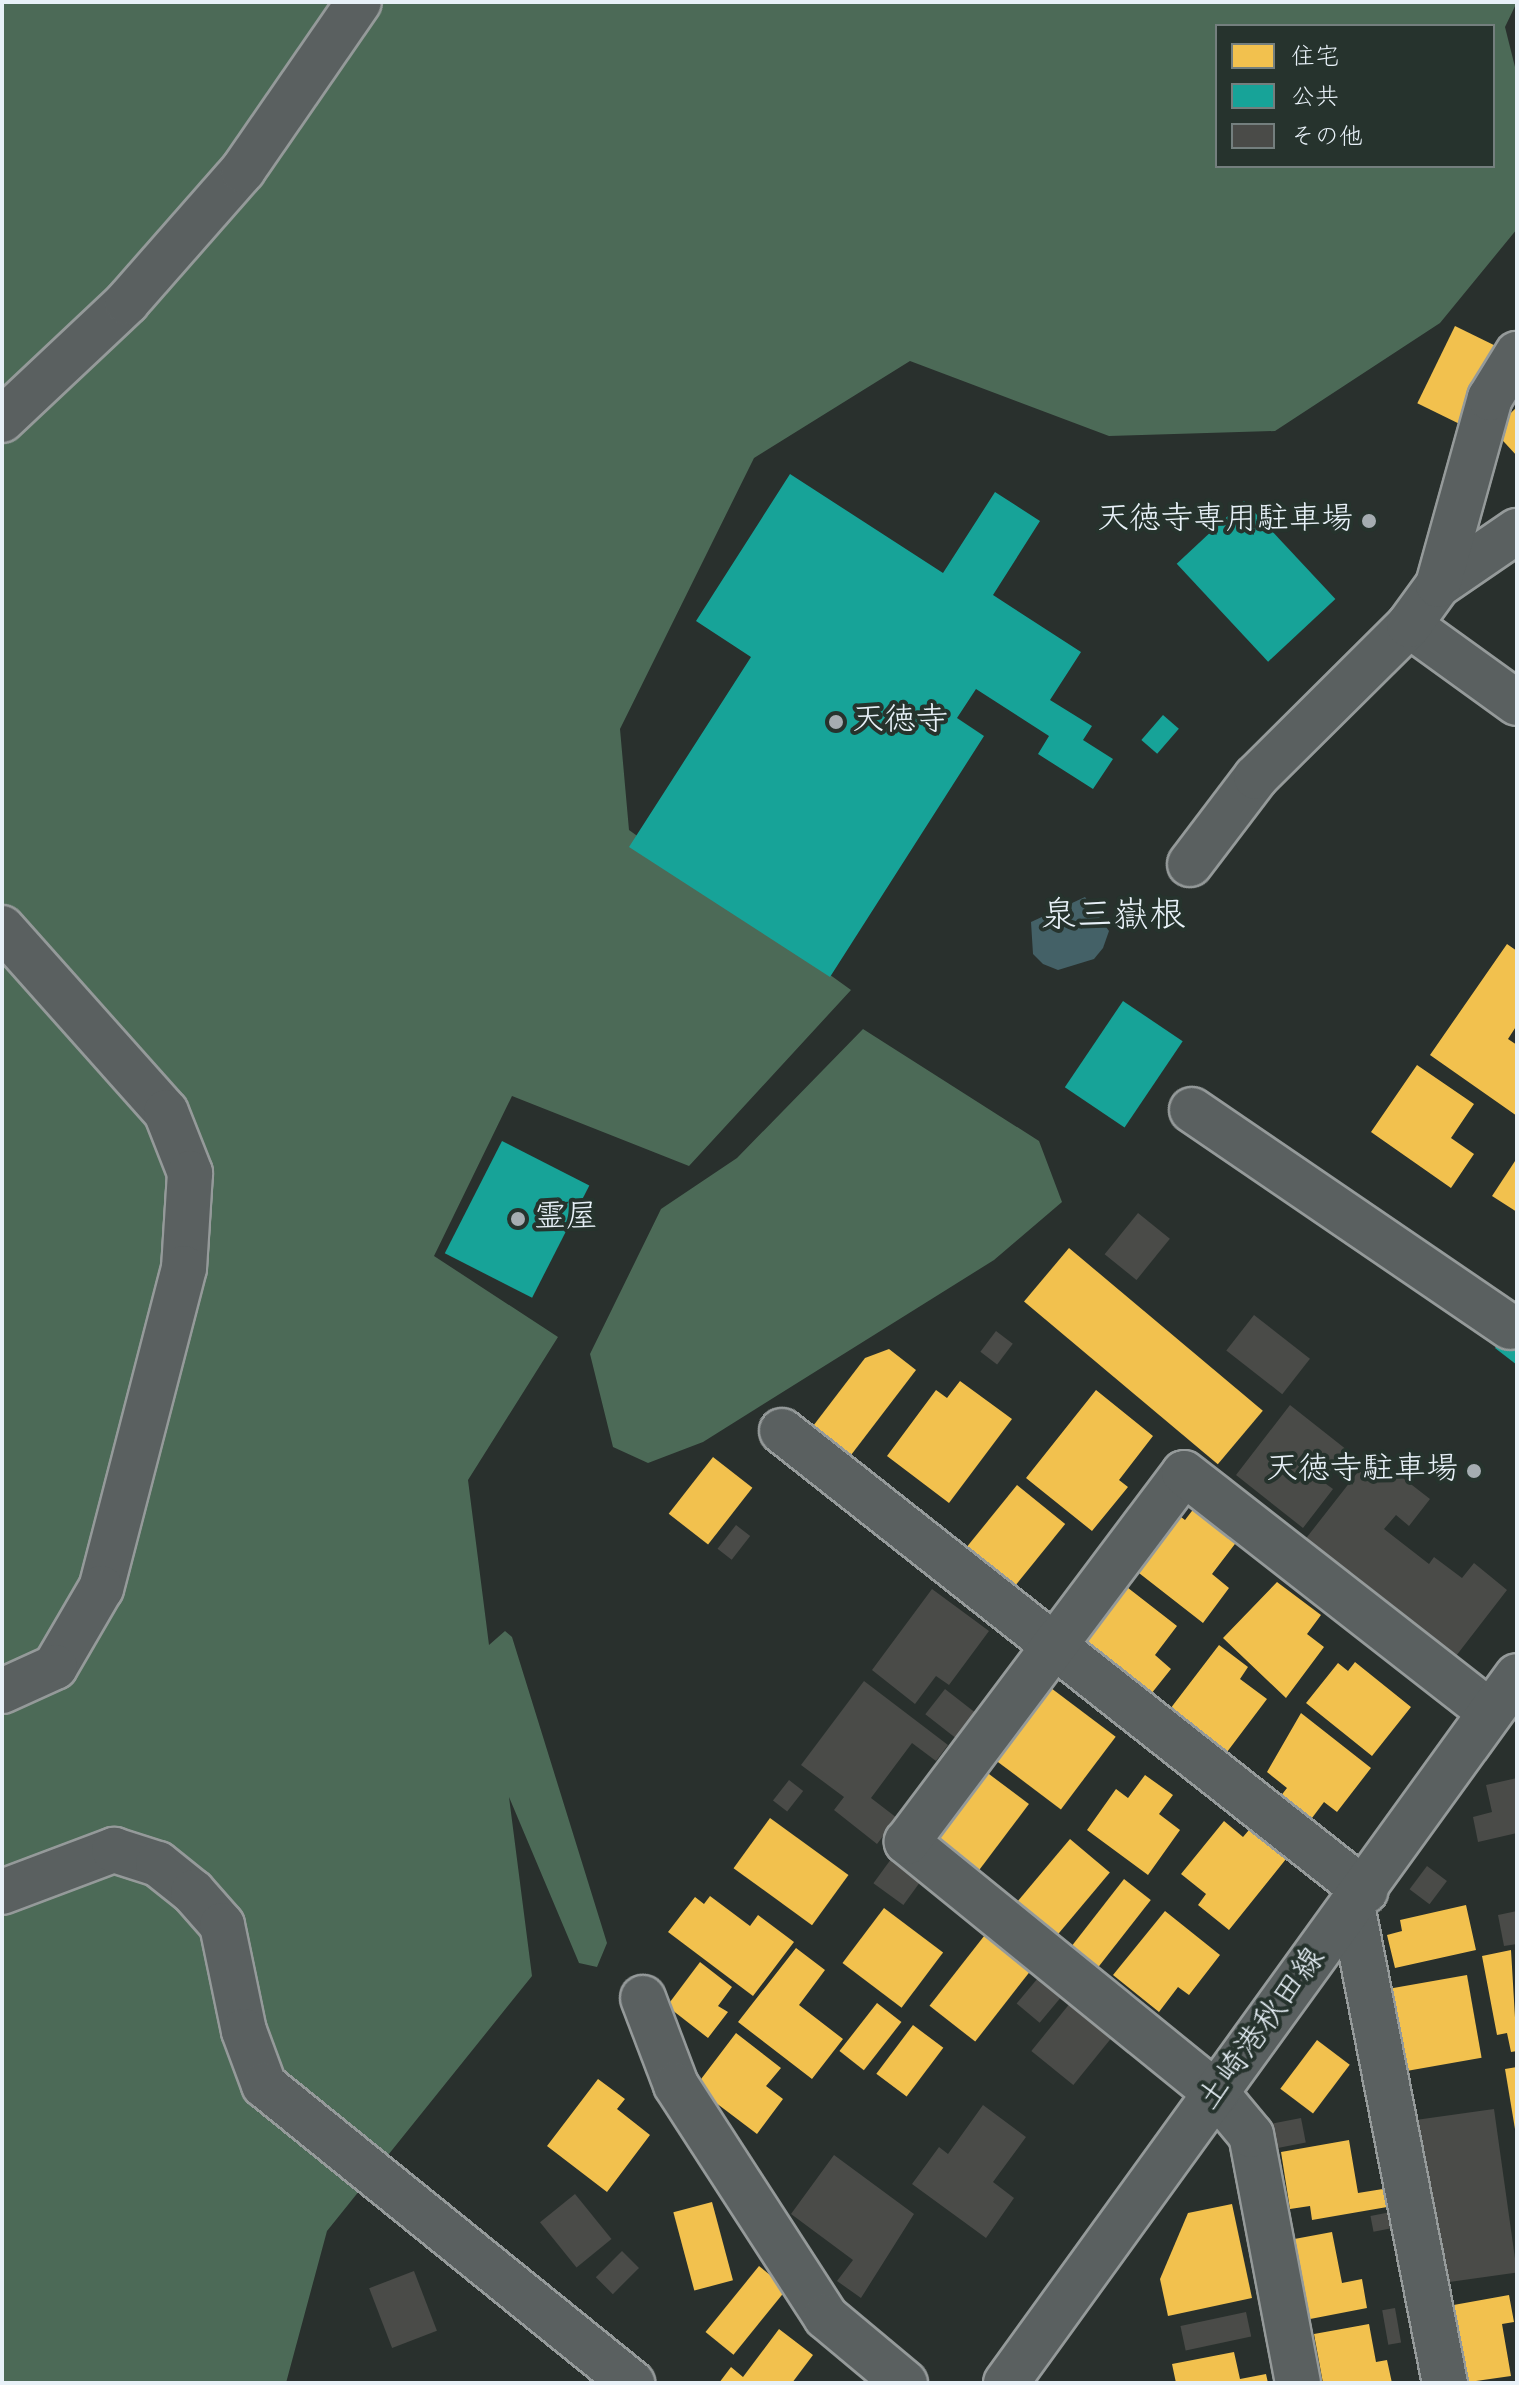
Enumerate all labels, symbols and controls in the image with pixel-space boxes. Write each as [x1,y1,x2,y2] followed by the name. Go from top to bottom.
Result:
[1215,24,1495,168] legend
[1291,41,1339,76] text: 住宅
[1291,81,1339,116] text: 公共
[1291,121,1363,156] text: その他
[1097,502,1353,540] place label: 天徳寺専用駐車場
[1360,512,1378,530] marker: 天徳寺専用駐車場
[852,703,948,741] place label: 天徳寺
[827,713,845,731] marker: 天徳寺
[1041,896,1185,940] district label: 泉三嶽根
[534,1200,598,1238] place label: 霊屋
[509,1210,527,1228] marker: 霊屋
[1266,1452,1458,1490] place label: 天徳寺駐車場
[1465,1462,1483,1480] marker: 天徳寺駐車場
[1191,1941,1335,2119] street label: 土崎港秋田線

